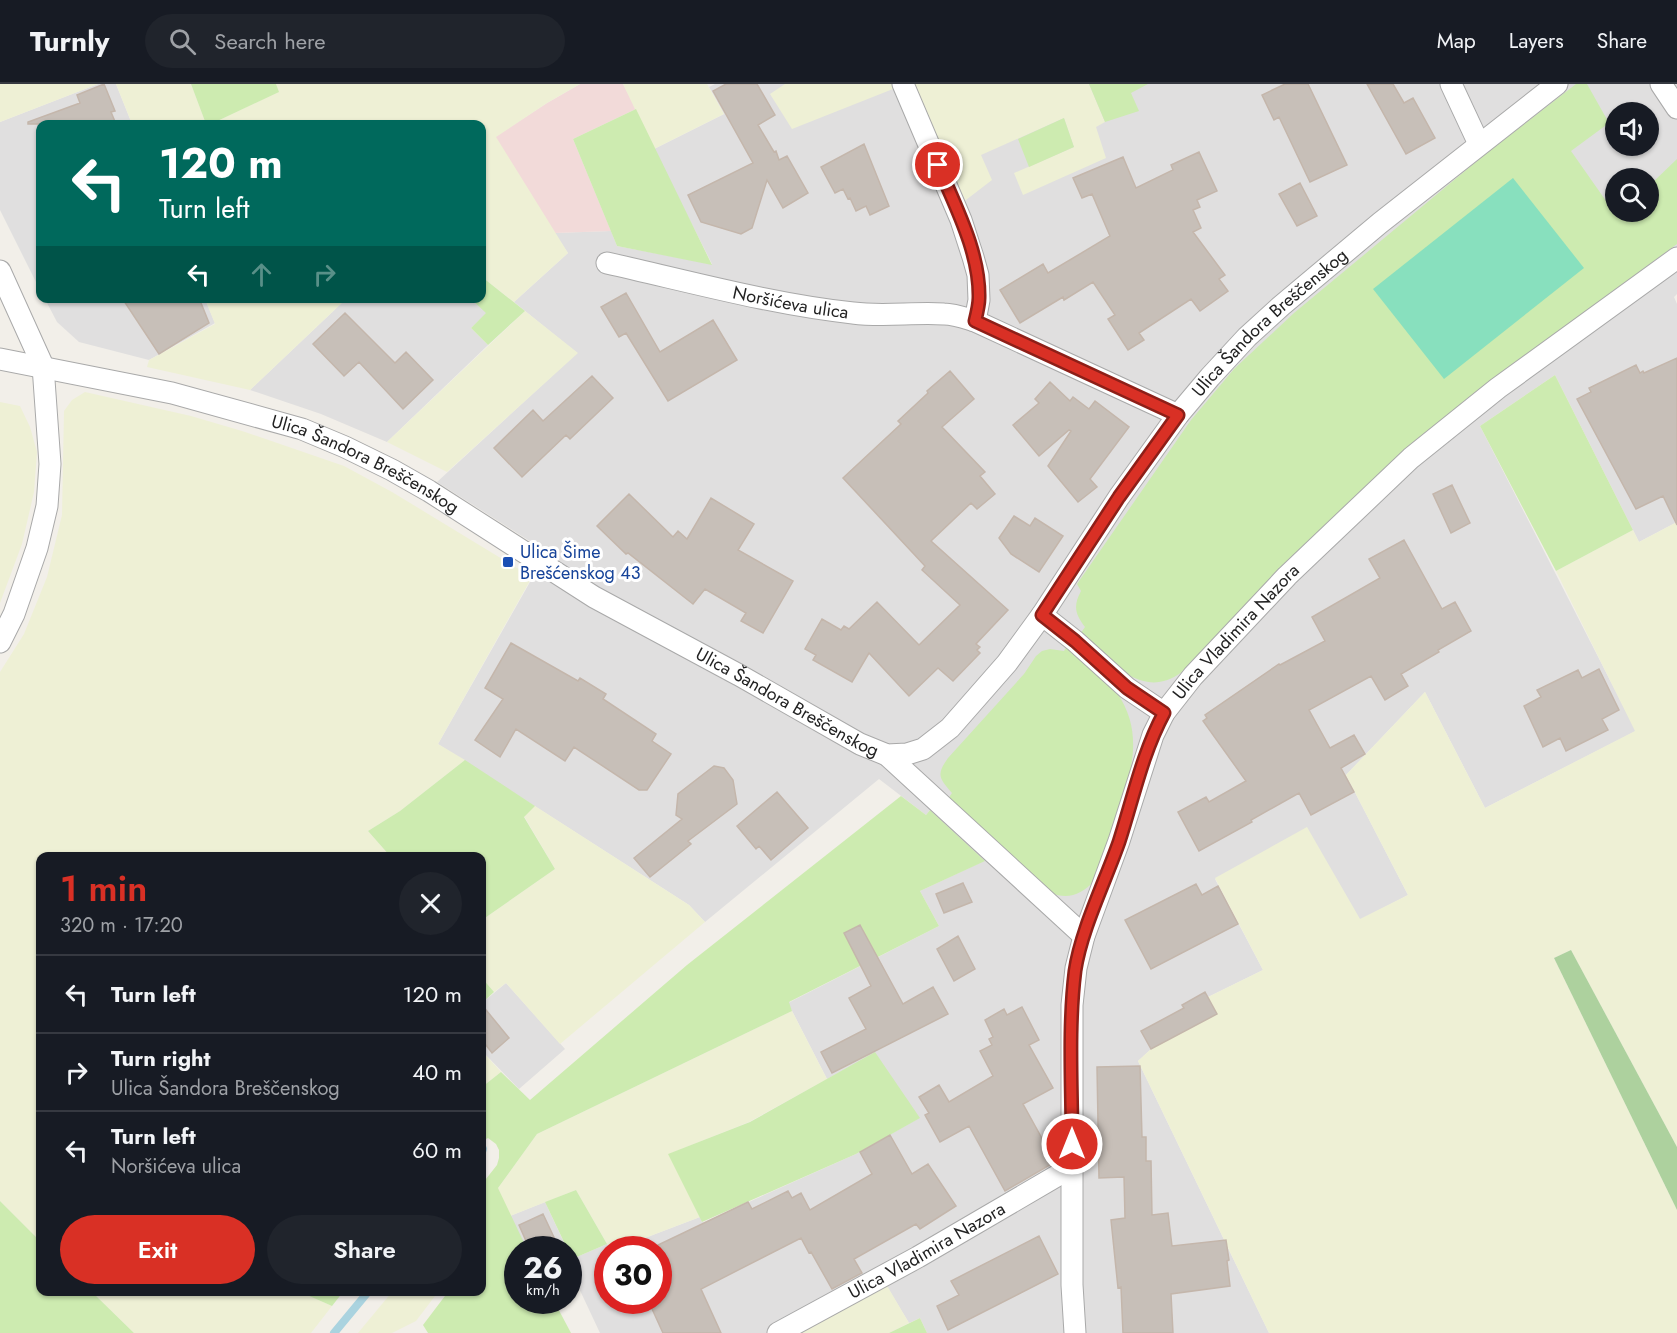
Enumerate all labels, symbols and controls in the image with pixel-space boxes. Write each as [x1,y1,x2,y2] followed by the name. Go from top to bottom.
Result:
[145,14,565,68] search box
[30,21,109,62] text: Turnly
[166,25,199,58] icon: search
[214,25,326,57] text: Search here
[1437,26,1476,56] text: Map
[1509,26,1564,56] text: Layers
[1597,26,1647,56] text: Share
[1605,102,1659,222] map controls
[1605,102,1659,156] button: sound
[159,133,283,194] text: 120 m
[912,139,963,190] pin
[60,144,138,222] icon: left
[921,148,954,181] icon: arrive
[1605,168,1659,222] button: search
[159,189,249,228] text: Turn left
[1186,243,1353,402] street label: Ulica Šandora Breščenskog
[182,258,215,291] icon: left
[245,258,278,291] icon: ahead
[308,258,341,291] icon: right
[730,280,850,325] street label: Noršićeva ulica
[268,408,464,520] street label: Ulica Šandora Breščenskog
[520,539,641,586] place label: Ulica Šime Brešćenskog 43
[501,555,515,569] marker: Ulica Šime Brešćenskog 43
[1166,558,1305,705] street label: Ulica Vladimira Nazora
[691,641,883,763] street label: Ulica Šandora Breščenskog
[60,862,147,914] text: 1 min
[399,872,462,935] button: close
[60,911,183,940] text: 320 m · 17:20
[60,978,93,1011] icon: left
[111,978,196,1010] text: Turn left
[403,978,462,1010] text: 120 m
[111,1042,211,1074] text: Turn right
[60,1056,93,1089] icon: right
[412,1056,462,1088] text: 40 m
[111,1074,340,1103] text: Ulica Šandora Breščenskog
[1040,1112,1104,1176] position arrow
[111,1120,196,1152] text: Turn left
[60,1134,93,1167] icon: left
[412,1134,462,1166] text: 60 m
[111,1152,241,1181] text: Noršićeva ulica
[844,1196,1010,1305] street label: Ulica Vladimira Nazora
[60,1215,255,1284] button: Exit
[267,1215,462,1284] button: Share
[594,1236,672,1314] speed limit sign: 30
[523,1246,563,1289] text: 26
[526,1279,560,1301] text: km/h

